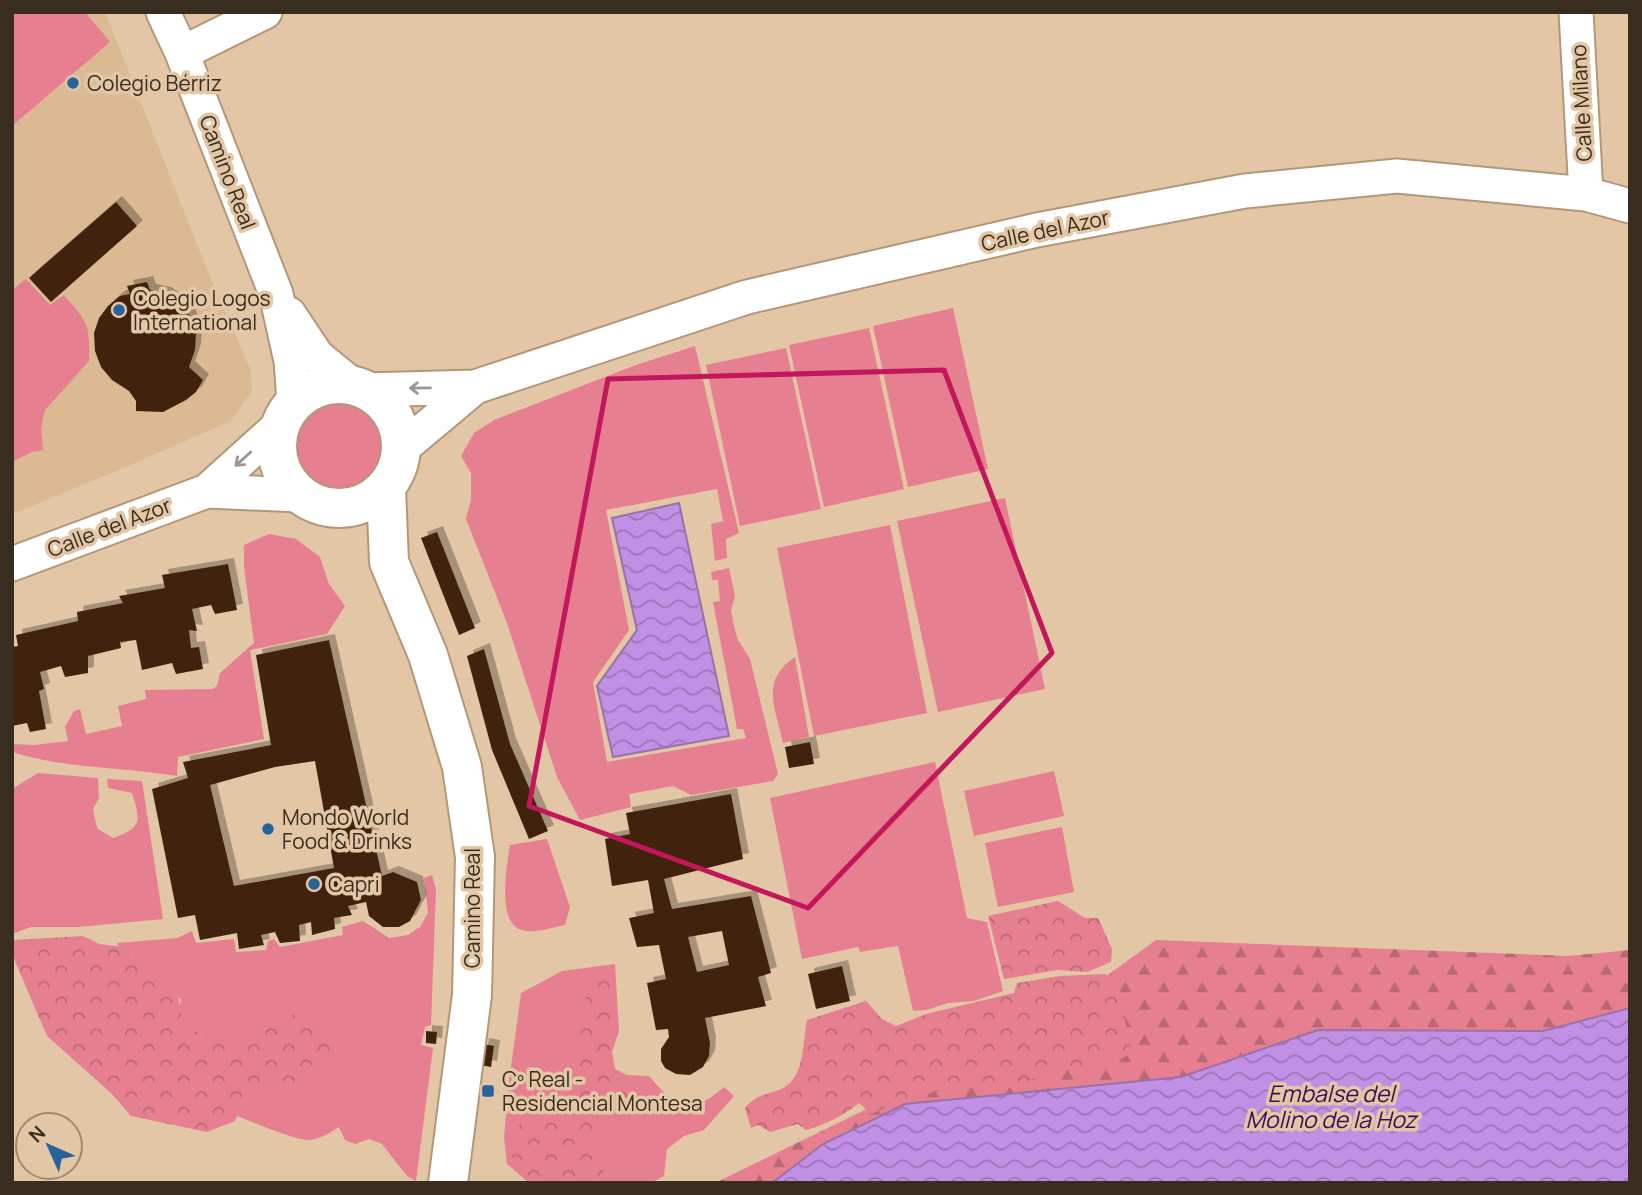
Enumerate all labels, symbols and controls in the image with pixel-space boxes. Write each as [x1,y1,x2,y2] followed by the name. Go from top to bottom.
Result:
[1564,44,1598,162] street label: Calle Milano
[87,69,222,97] place label: Colegio Bérriz
[65,75,81,91] marker: Colegio Bérriz
[193,111,263,233] street label: Camino Real
[978,203,1112,257] street label: Calle del Azor
[133,284,271,336] place label: Colegio Logos International
[111,302,127,318] marker: Colegio Logos International
[409,382,432,395] one-way arrow
[235,450,252,467] one-way arrow
[43,490,175,563] street label: Calle del Azor
[282,803,412,855] place label: Mondo World Food & Drinks
[260,821,276,837] marker: Mondo World Food & Drinks
[458,848,486,968] street label: Camino Real
[328,870,380,898] place label: Capri
[306,876,322,892] marker: Capri
[502,1065,703,1117] place label: Cº Real - Residencial Montesa
[1246,1077,1419,1135] water label: Embalse del Molino de la Hoz
[480,1083,496,1099] marker: Cº Real - Residencial Montesa
[14,1111,84,1181] north arrow
[23,1120,51,1148] text: N

